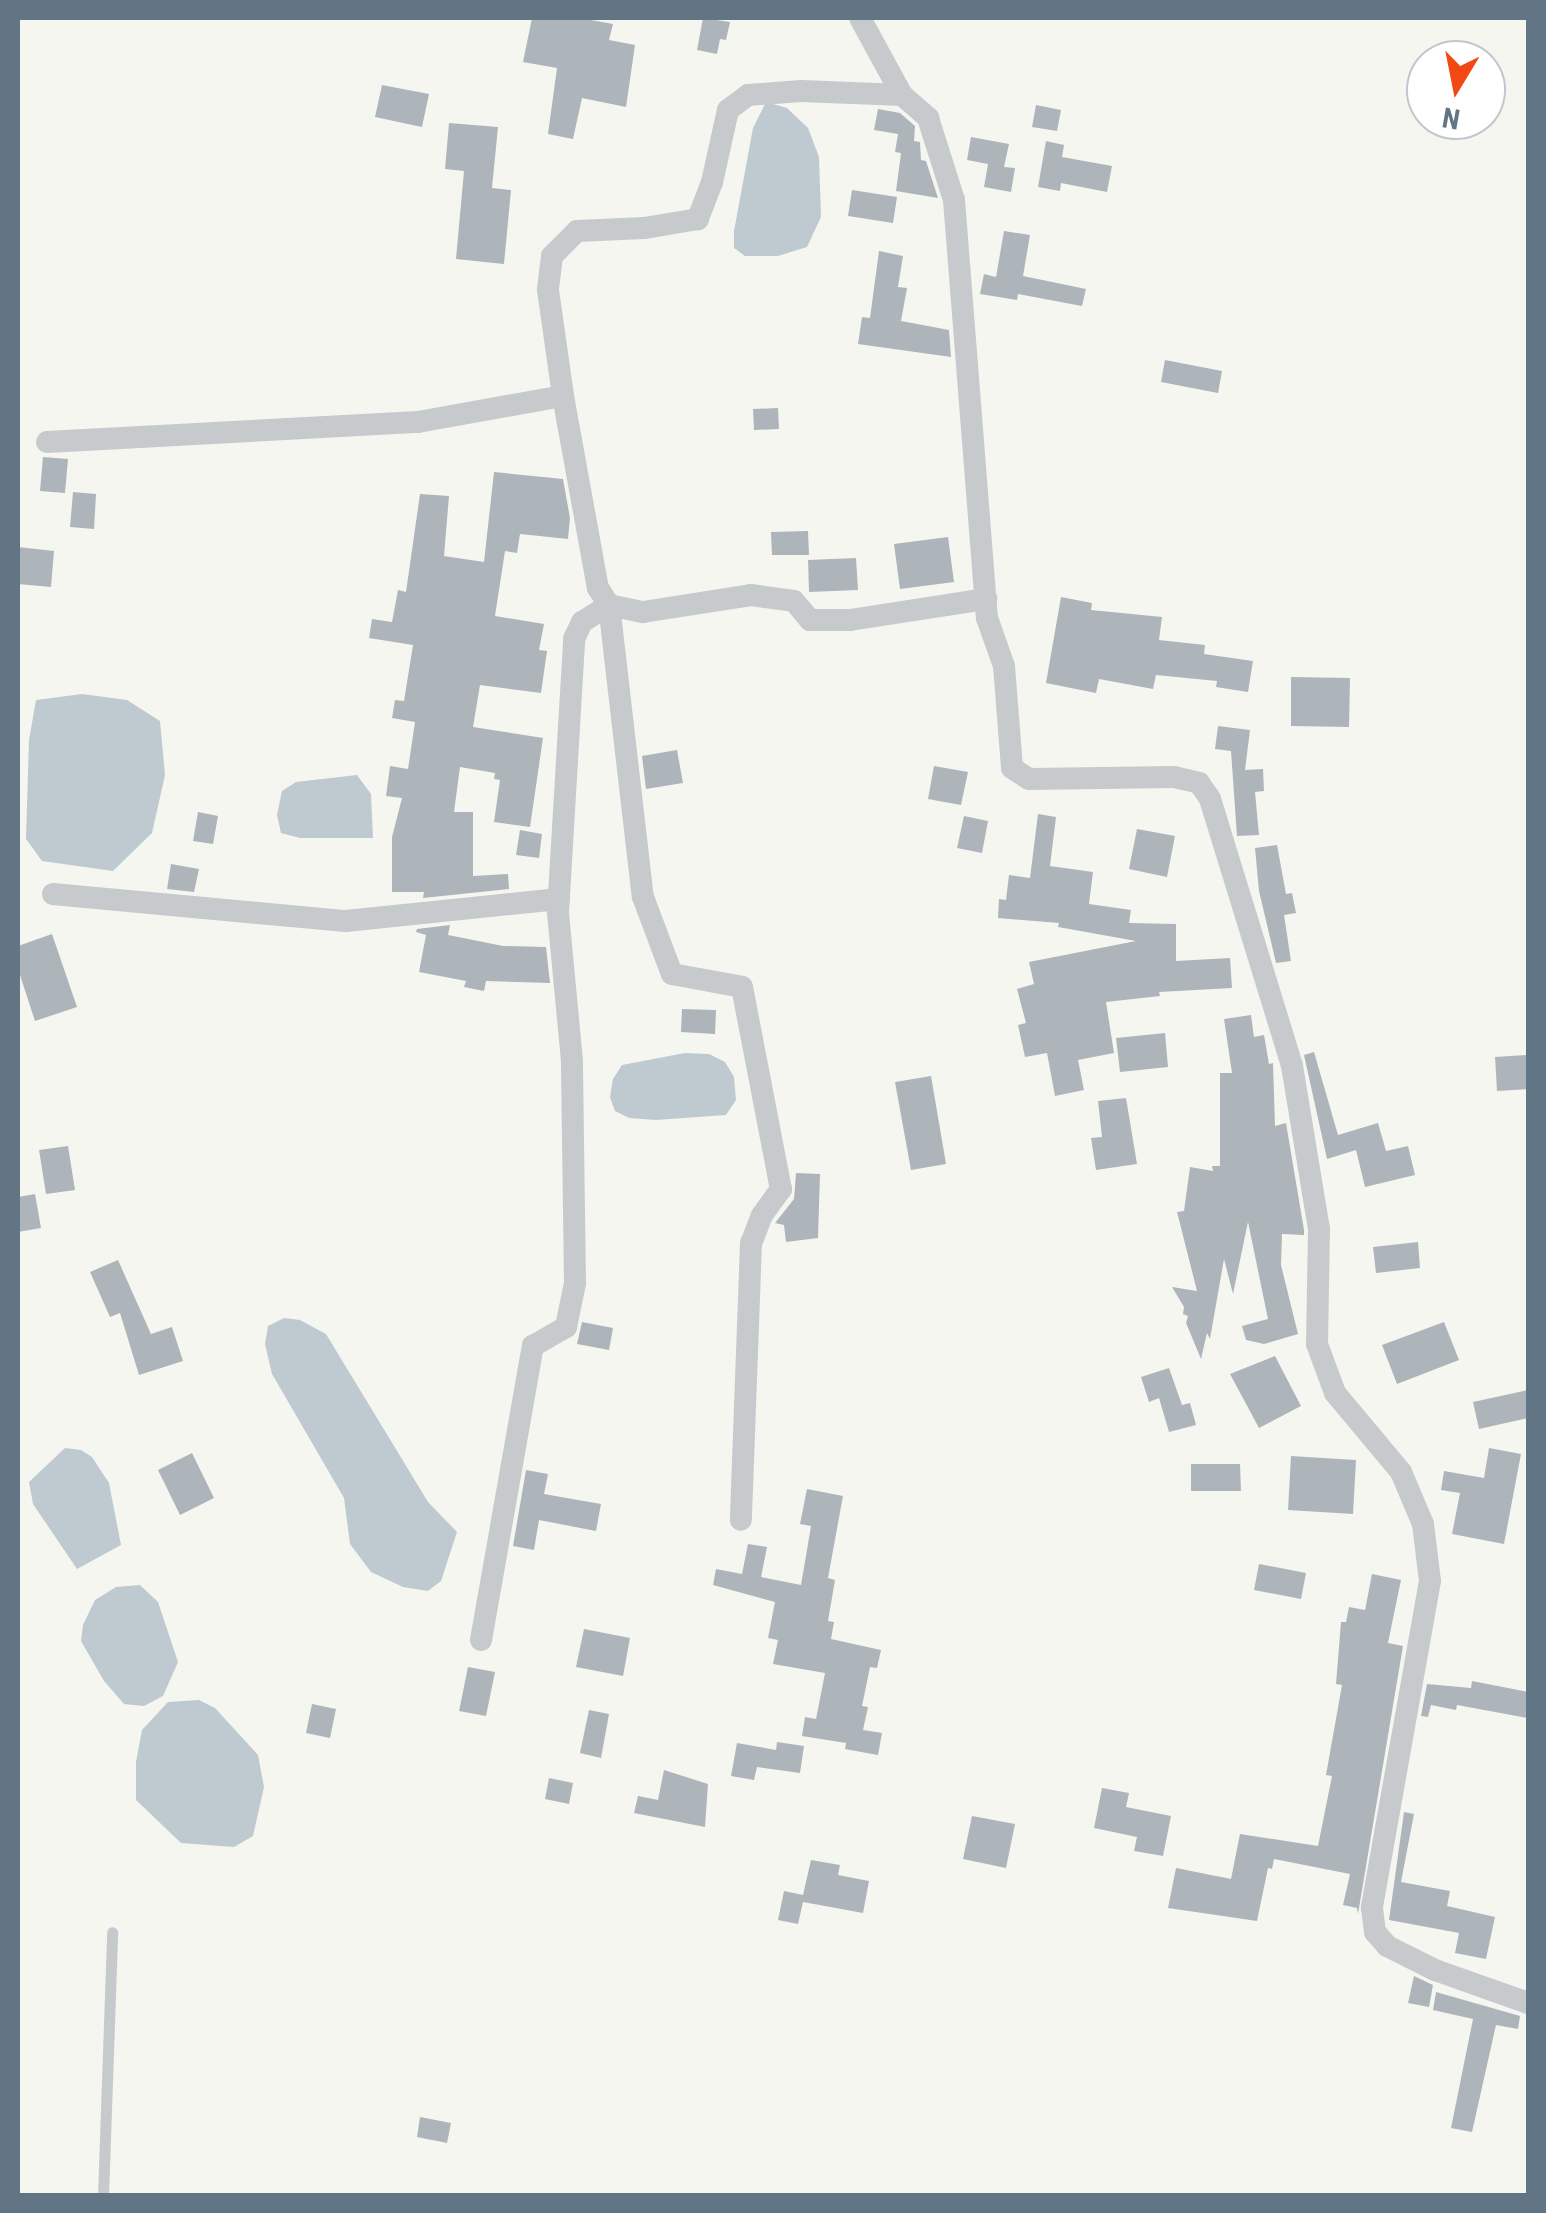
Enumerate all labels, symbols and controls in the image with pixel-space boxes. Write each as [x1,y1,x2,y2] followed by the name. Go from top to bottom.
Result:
[1406,40,1506,140] north arrow
[1440,100,1462,136] text: N

